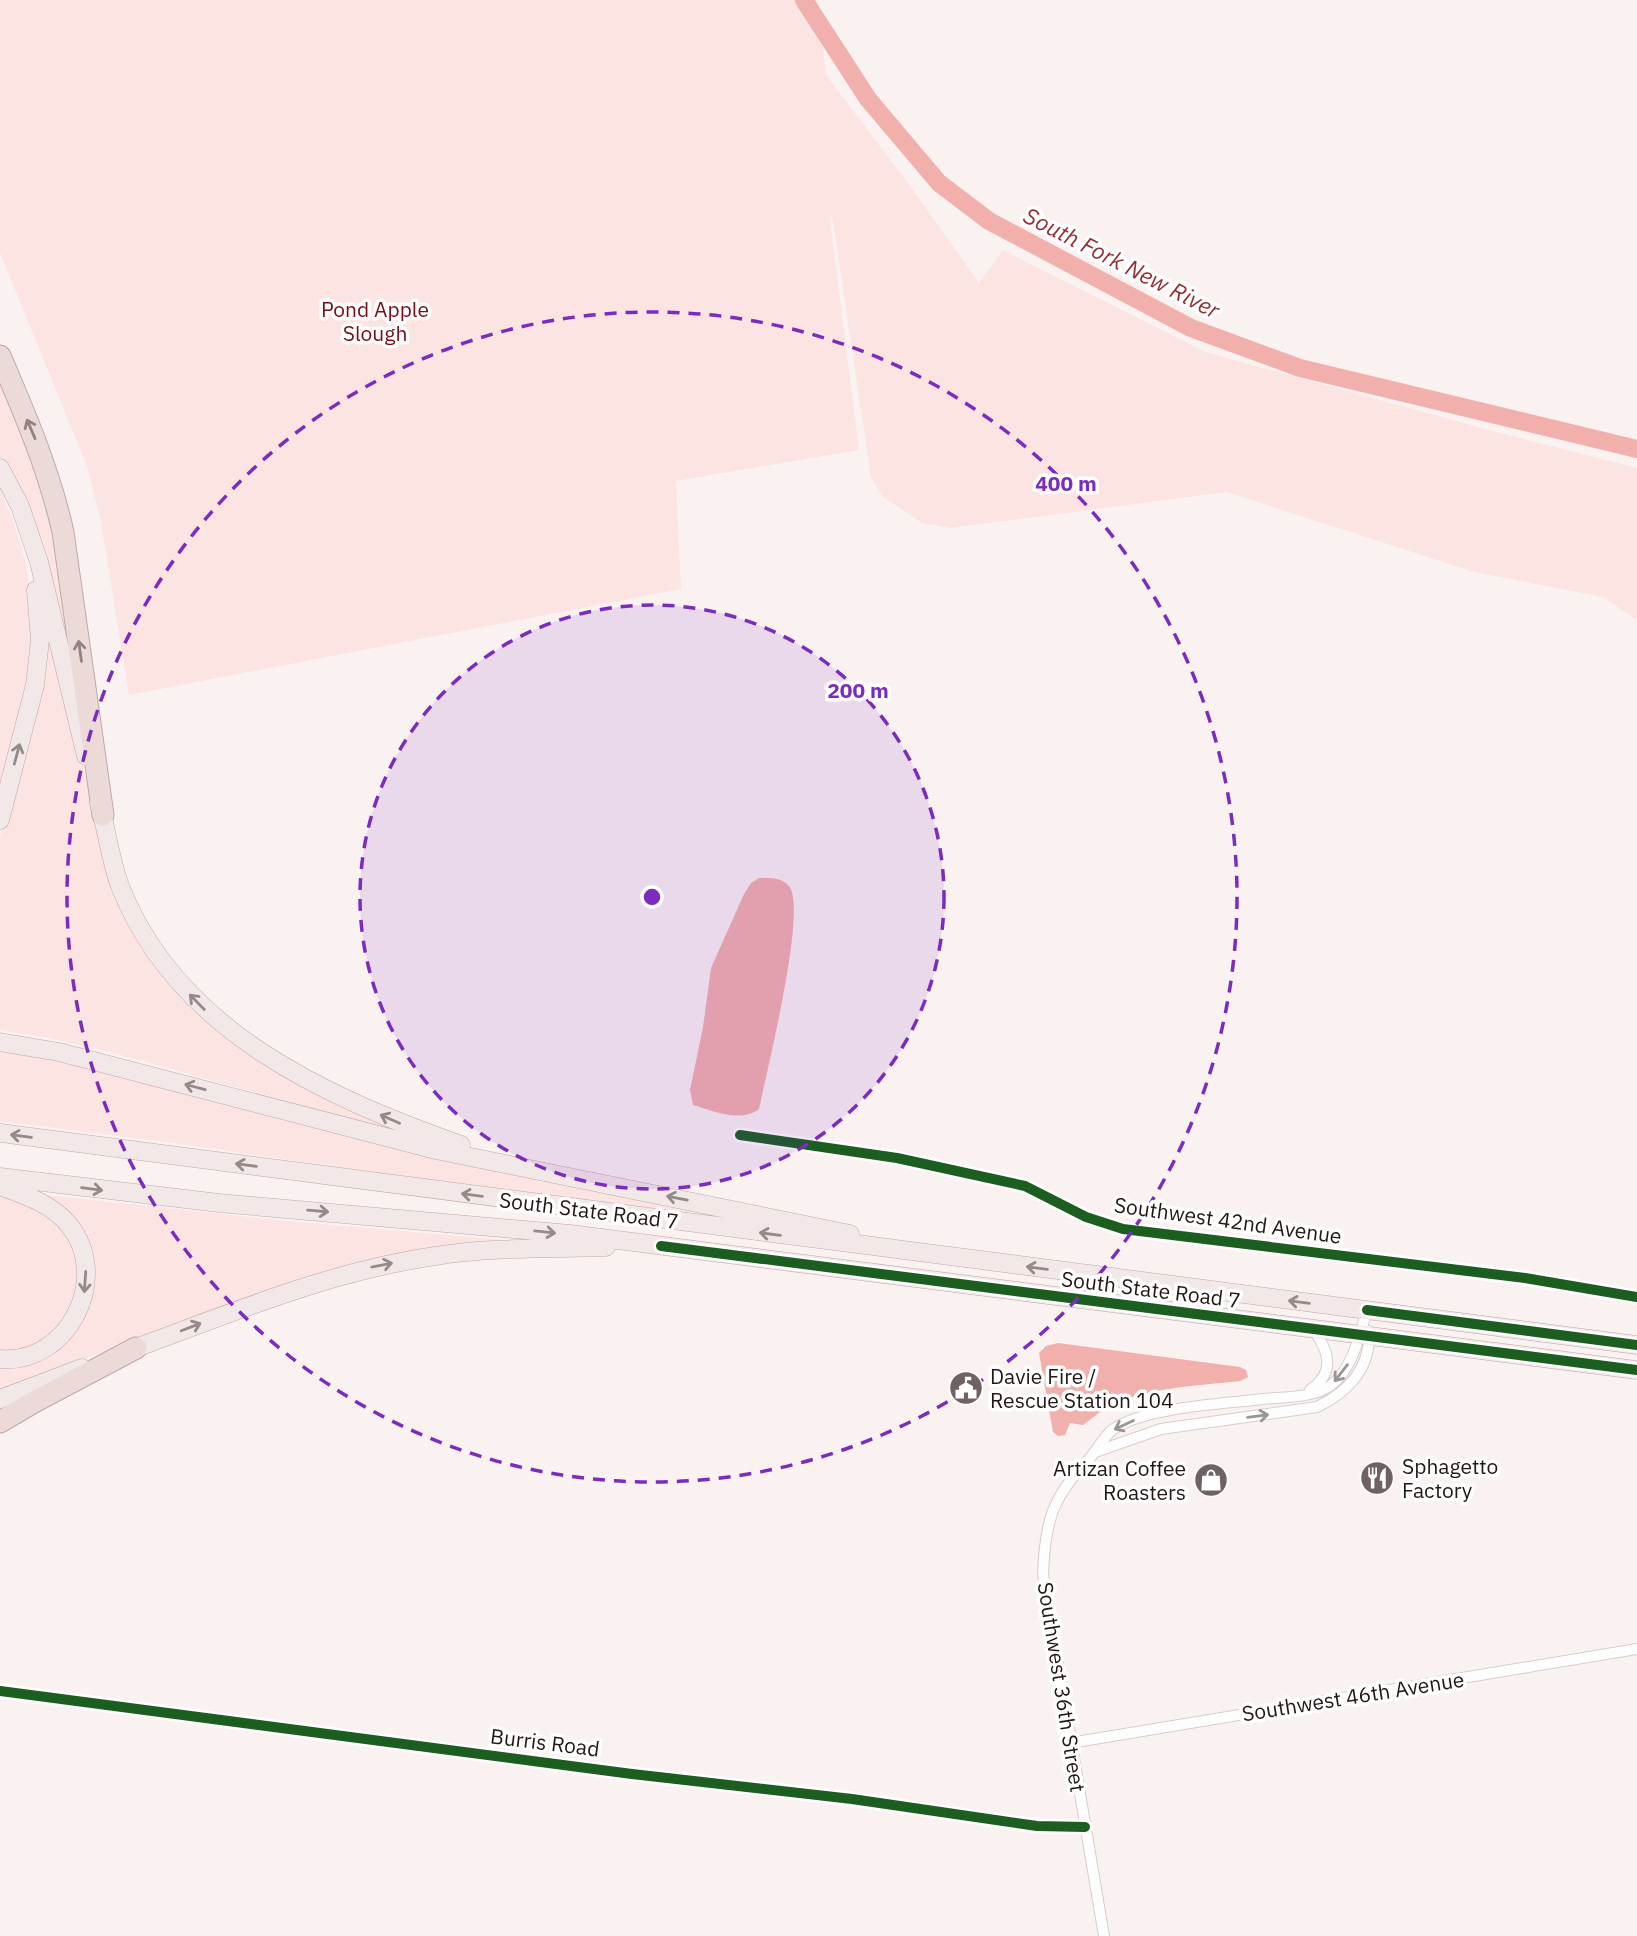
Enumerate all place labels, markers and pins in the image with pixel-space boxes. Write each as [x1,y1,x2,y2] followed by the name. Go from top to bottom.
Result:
[640,885,664,909] centre of rings
[990,1362,1174,1414] place label: Davie Fire / Rescue Station 104
[947,1369,985,1407] public building icon: Davie Fire / Rescue Station 104
[1402,1452,1498,1504] place label: Sphagetto Factory
[1053,1454,1186,1506] place label: Artizan Coffee Roasters
[1358,1459,1396,1497] restaurant icon: Sphagetto Factory
[1192,1461,1230,1499] shop icon: Artizan Coffee Roasters

